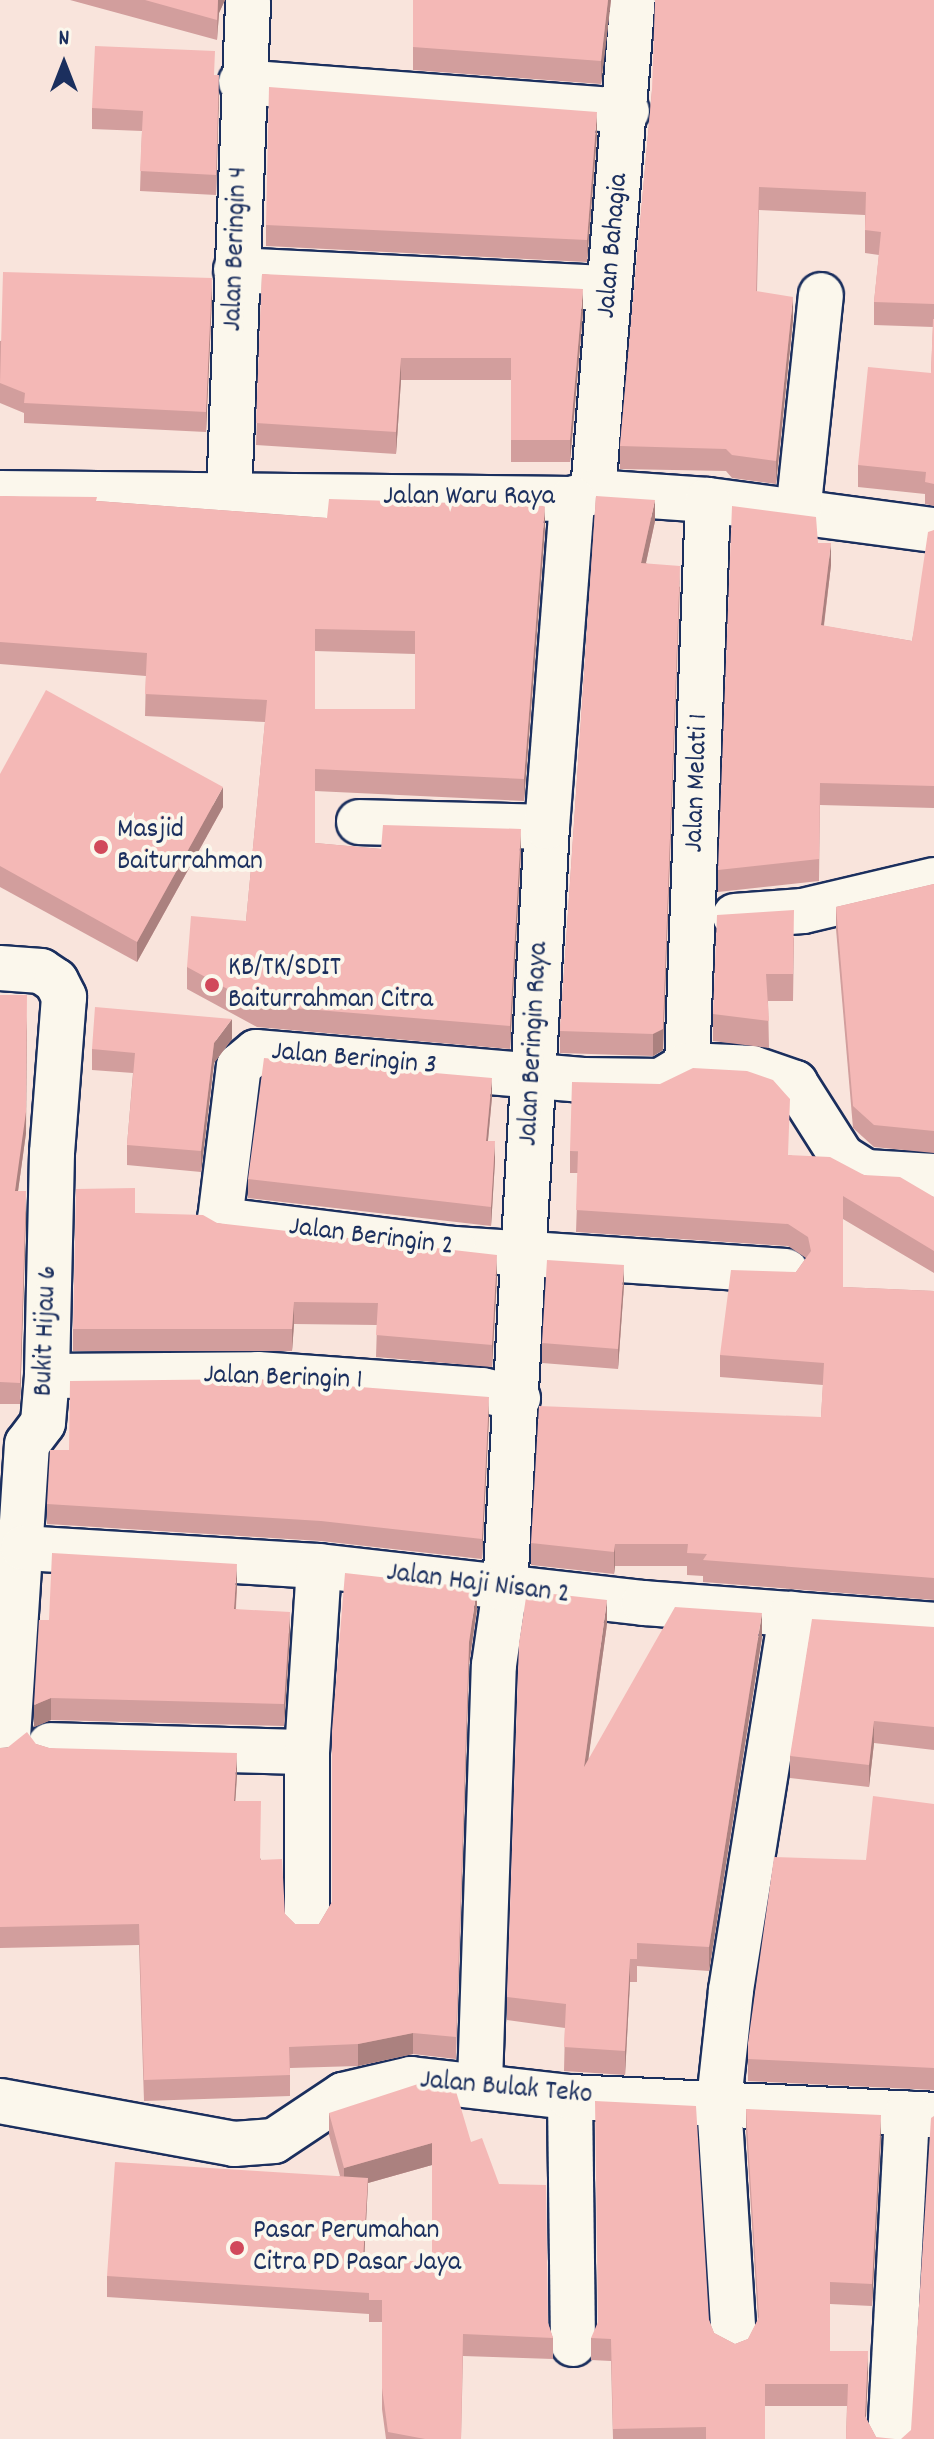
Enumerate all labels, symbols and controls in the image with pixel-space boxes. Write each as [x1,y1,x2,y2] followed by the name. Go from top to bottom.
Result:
[24,24,104,104] north arrow
[59,24,69,55] text: N
[217,166,257,332] street label: Jalan Beringin 4
[591,172,637,320] street label: Jalan Bahagia
[383,481,555,515] street label: Jalan Waru Raya
[679,713,717,853] street label: Jalan Melati 1
[117,814,263,880] place label: Masjid Baiturrahman
[92,838,110,856] marker: Masjid Baiturrahman
[513,941,557,1147] street label: Jalan Beringin Raya
[228,952,433,1018] place label: KB/TK/SDIT Baiturrahman Citra
[203,976,221,994] marker: KB/TK/SDIT Baiturrahman Citra
[270,1036,438,1084] street label: Jalan Beringin 3
[287,1211,455,1265] street label: Jalan Beringin 2
[28,1265,66,1397] street label: Bukit Hijau 6
[203,1359,363,1399] street label: Jalan Beringin 1
[385,1557,571,1613] street label: Jalan Haji Nisan 2
[418,2065,594,2113] street label: Jalan Bulak Teko
[253,2215,461,2281] place label: Pasar Perumahan Citra PD Pasar Jaya
[228,2239,246,2257] marker: Pasar Perumahan Citra PD Pasar Jaya

